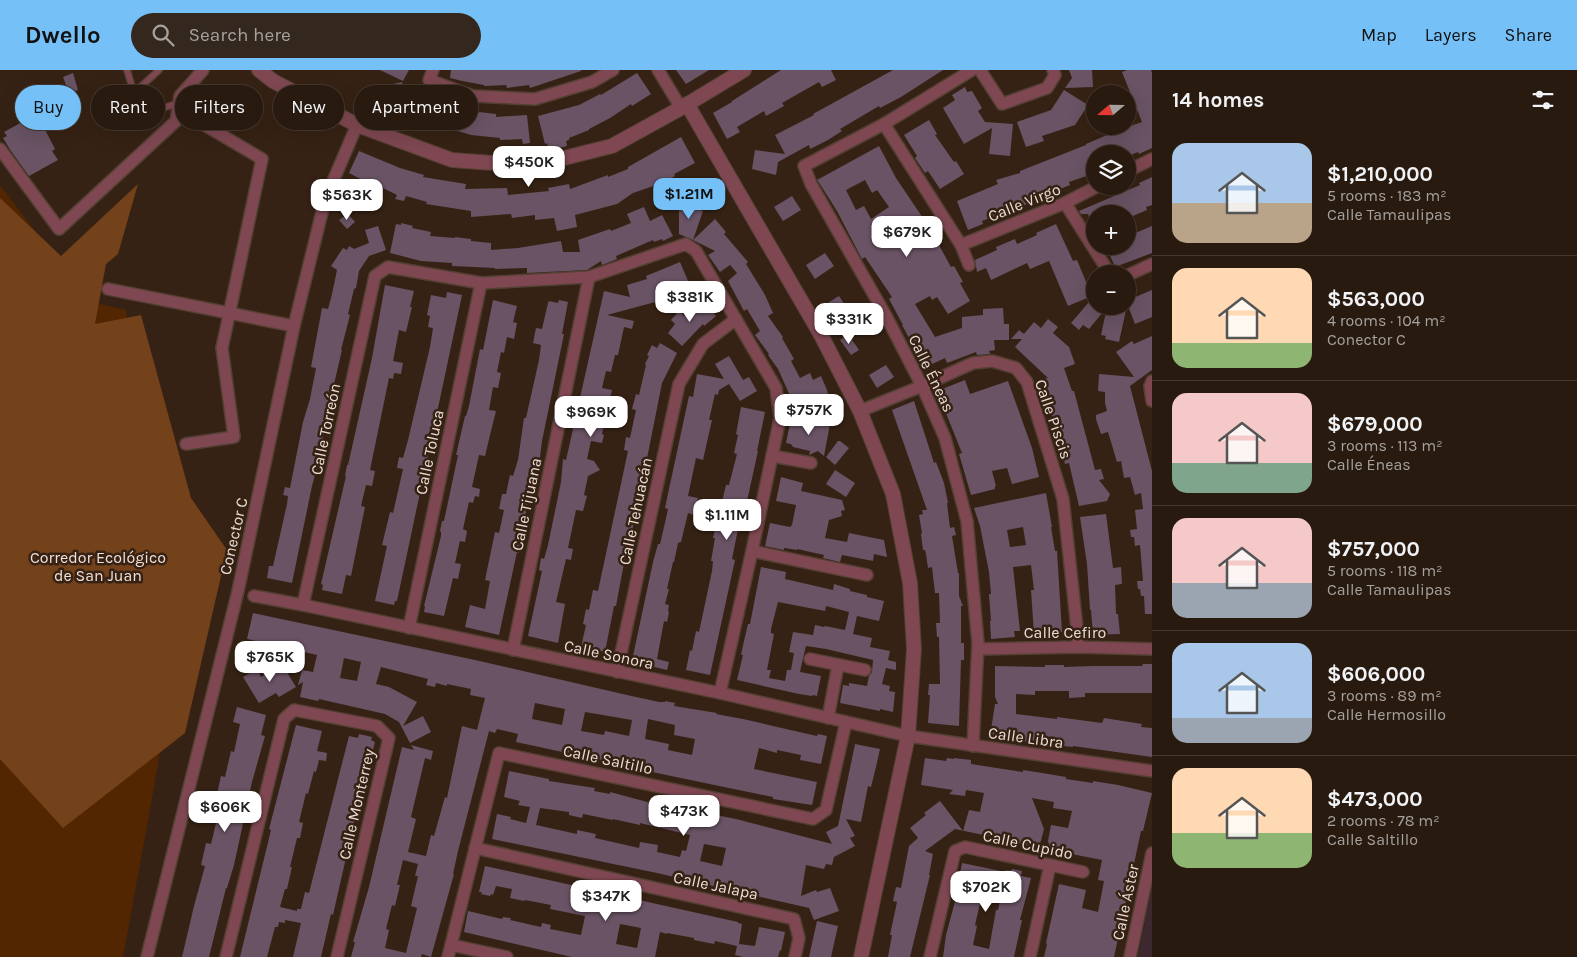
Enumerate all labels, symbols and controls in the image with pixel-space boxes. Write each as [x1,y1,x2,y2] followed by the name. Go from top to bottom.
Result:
[131,13,481,58] search box
[25,21,101,49] text: Dwello
[149,21,177,49] icon: search
[189,24,291,46] text: Search here
[1361,24,1397,46] text: Map
[1425,24,1477,46] text: Layers
[1505,24,1552,46] text: Share
[15,85,81,130] chip: Buy
[91,85,165,130] chip: Rent
[175,85,263,130] chip: Filters
[273,85,344,130] chip: New
[354,85,478,130] chip: Apartment
[1086,85,1136,135] north arrow
[1086,85,1136,315] map controls
[1529,86,1557,114] icon: filters
[1172,88,1264,112] text: 14 homes
[1086,145,1136,195] button: layers
[494,146,564,188] pin: $450K
[504,152,554,171] text: $450K
[1327,162,1433,186] text: $1,210,000
[1212,163,1272,223] icon: home
[312,178,382,221] pin: $563K
[648,178,730,220] pin: $1.21M
[985,179,1063,226] street label: Calle Virgo
[664,184,714,203] text: $1.21M
[322,185,372,204] text: $563K
[1327,186,1447,205] text: 5 rooms · 183 m²
[1086,205,1136,255] button: +
[1327,205,1451,224] text: Calle Tamaulipas
[872,216,942,258] pin: $679K
[883,222,931,241] text: $679K
[1086,265,1136,315] button: −
[655,280,725,323] pin: $381K
[666,287,714,306] text: $381K
[1327,287,1425,311] text: $563,000
[1212,288,1272,348] icon: home
[814,302,884,345] pin: $331K
[825,309,873,328] text: $331K
[1327,311,1446,330] text: 4 rooms · 104 m²
[1327,330,1406,349] text: Conector C
[905,331,958,415] street label: Calle Éneas
[1031,377,1076,462] street label: Calle Piscis
[307,382,344,477] street label: Calle Torreón
[774,394,844,436] pin: $757K
[556,396,626,438] pin: $969K
[786,400,832,419] text: $757K
[566,402,616,421] text: $969K
[411,408,448,496] street label: Calle Toluca
[1327,412,1423,436] text: $679,000
[1212,413,1272,473] icon: home
[1327,436,1443,455] text: 3 rooms · 113 m²
[1327,455,1411,474] text: Calle Éneas
[507,456,546,552] street label: Calle Tijuana
[615,456,656,567] street label: Calle Tehuacán
[215,495,252,577] street label: Conector C
[686,498,768,541] pin: $1.11M
[704,505,750,524] text: $1.11M
[1327,537,1420,561] text: $757,000
[1212,538,1272,598] icon: home
[30,548,166,585] park label: Corredor Ecológico de San Juan
[1327,561,1443,580] text: 5 rooms · 118 m²
[1327,580,1451,599] text: Calle Tamaulipas
[1024,623,1106,642] street label: Calle Cefiro
[562,636,655,673] street label: Calle Sonora
[235,640,305,683] pin: $765K
[246,647,294,666] text: $765K
[1327,662,1425,686] text: $606,000
[1212,663,1272,723] icon: home
[1327,686,1442,705] text: 3 rooms · 89 m²
[1327,705,1446,724] text: Calle Hermosillo
[987,723,1065,752] street label: Calle Libra
[561,741,654,778] street label: Calle Saltillo
[335,746,379,861] street label: Calle Monterrey
[1327,787,1423,811] text: $473,000
[1212,788,1272,848] icon: home
[190,790,260,833] pin: $606K
[649,794,719,837] pin: $473K
[199,797,251,816] text: $606K
[660,801,708,820] text: $473K
[1327,811,1440,830] text: 2 rooms · 78 m²
[981,826,1075,863] street label: Calle Cupido
[1327,830,1418,849] text: Calle Saltillo
[1108,862,1143,942] street label: Calle Áster
[672,867,760,904] street label: Calle Jalapa
[951,870,1021,913] pin: $702K
[961,877,1011,896] text: $702K
[571,880,641,922] pin: $347K
[582,886,630,905] text: $347K

